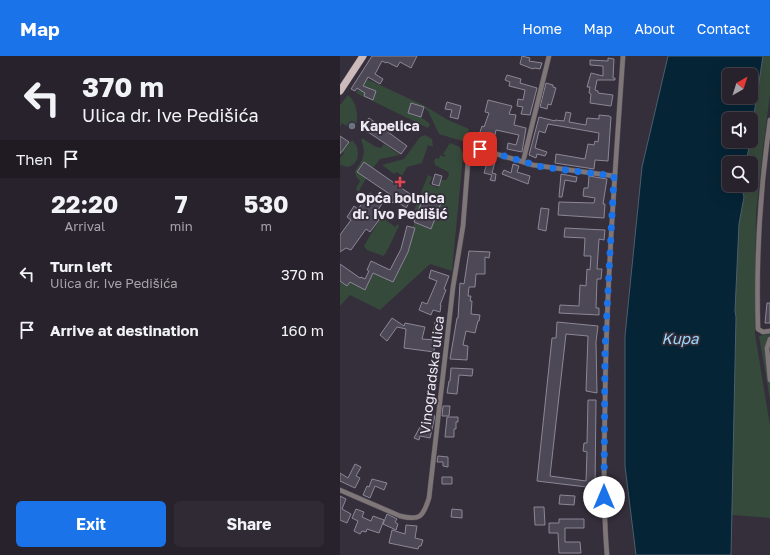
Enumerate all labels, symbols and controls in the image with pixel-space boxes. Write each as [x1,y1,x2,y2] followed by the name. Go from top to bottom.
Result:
[20,17,60,40] text: Map
[522,20,562,37] text: Home
[584,20,612,37] text: Map
[634,20,675,37] text: About
[697,20,750,37] text: Contact
[722,68,758,104] north arrow
[722,68,758,192] map controls
[82,70,164,103] text: 370 m
[16,72,68,124] icon: left
[82,104,259,126] text: Ulica dr. Ive Pedišića
[722,112,758,148] button: sound
[360,117,420,134] place label: Kapelica
[347,121,357,131] marker: Kapelica
[463,132,497,166] pin
[469,138,491,160] icon: arrive
[60,148,82,170] icon: arrive
[16,150,52,168] text: Then
[722,156,758,192] button: search
[394,176,406,188] marker: Opća bolnica dr. Ivo Pedišić
[51,189,118,218] text: 22:20
[175,189,188,218] text: 7
[244,189,289,218] text: 530
[352,189,448,222] place label: Opća bolnica dr. Ivo Pedišić
[64,218,105,234] text: Arrival
[170,218,193,234] text: min
[261,218,272,234] text: m
[50,257,112,275] text: Turn left
[16,263,38,285] icon: left
[281,265,324,283] text: 370 m
[50,275,178,291] text: Ulica dr. Ive Pedišića
[416,315,447,435] street label: Vinogradska ulica
[16,319,38,341] icon: arrive
[50,321,199,339] text: Arrive at destination
[281,321,324,339] text: 160 m
[662,329,699,347] water label: Kupa
[583,476,625,518] position arrow
[16,501,166,547] button: Exit
[174,501,324,547] button: Share

